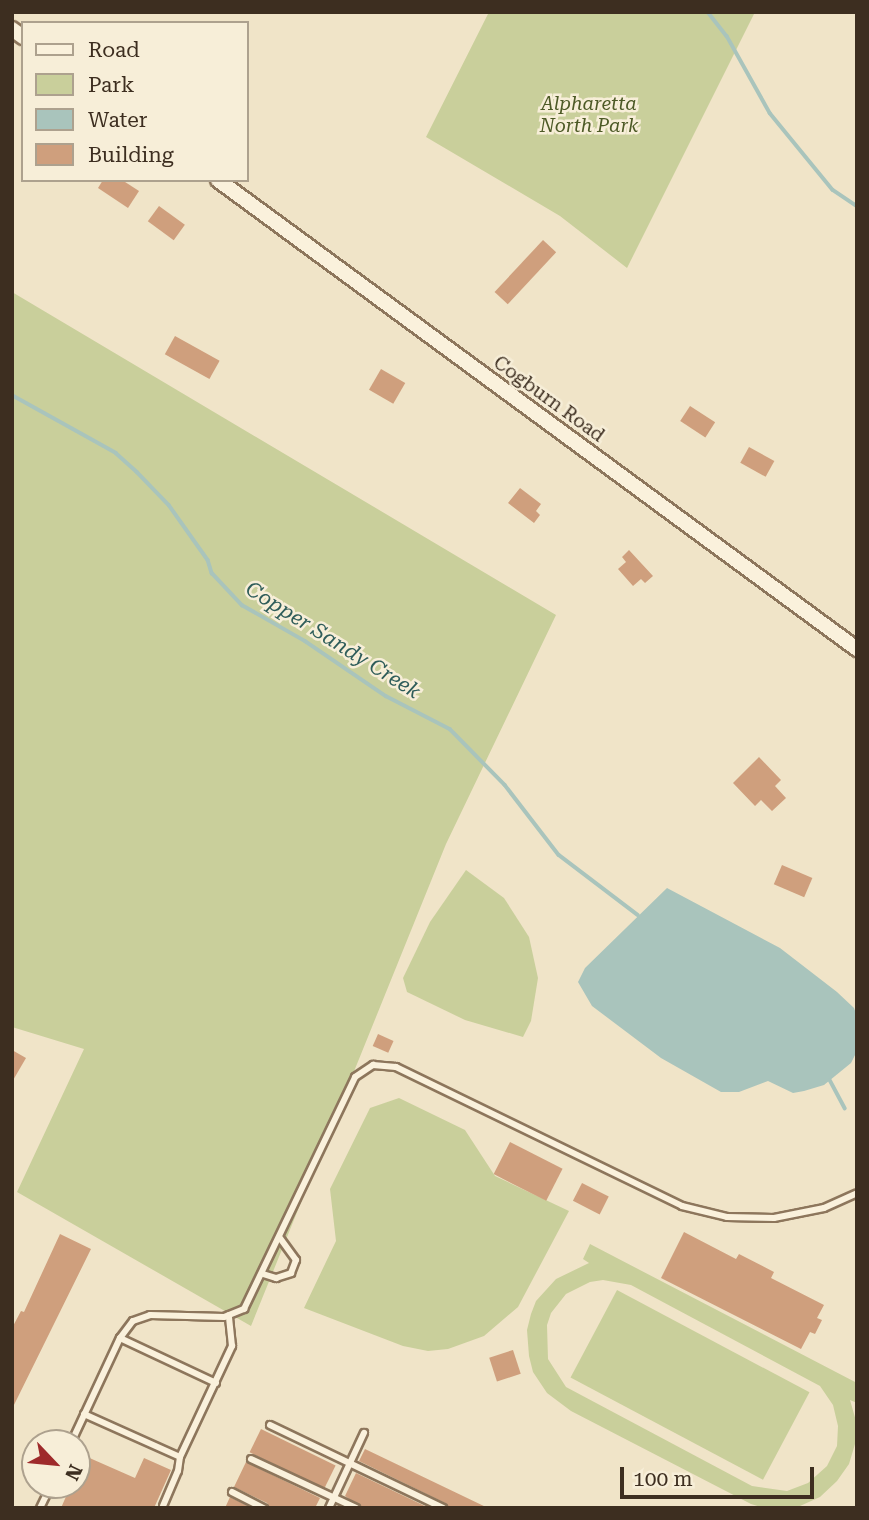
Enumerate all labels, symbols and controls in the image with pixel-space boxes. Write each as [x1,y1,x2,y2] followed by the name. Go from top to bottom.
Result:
[21,21,248,182] legend
[88,38,140,62] text: Road
[88,73,134,97] text: Park
[540,93,638,137] park label: Alpharetta North Park
[88,108,147,132] text: Water
[88,143,174,167] text: Building
[489,351,609,447] street label: Cogburn Road
[241,576,425,704] water label: Copper Sandy Creek
[21,1429,91,1499] north arrow
[624,1454,818,1498] scale bar
[60,1461,87,1484] text: N
[633,1467,693,1491] text: 100 m

